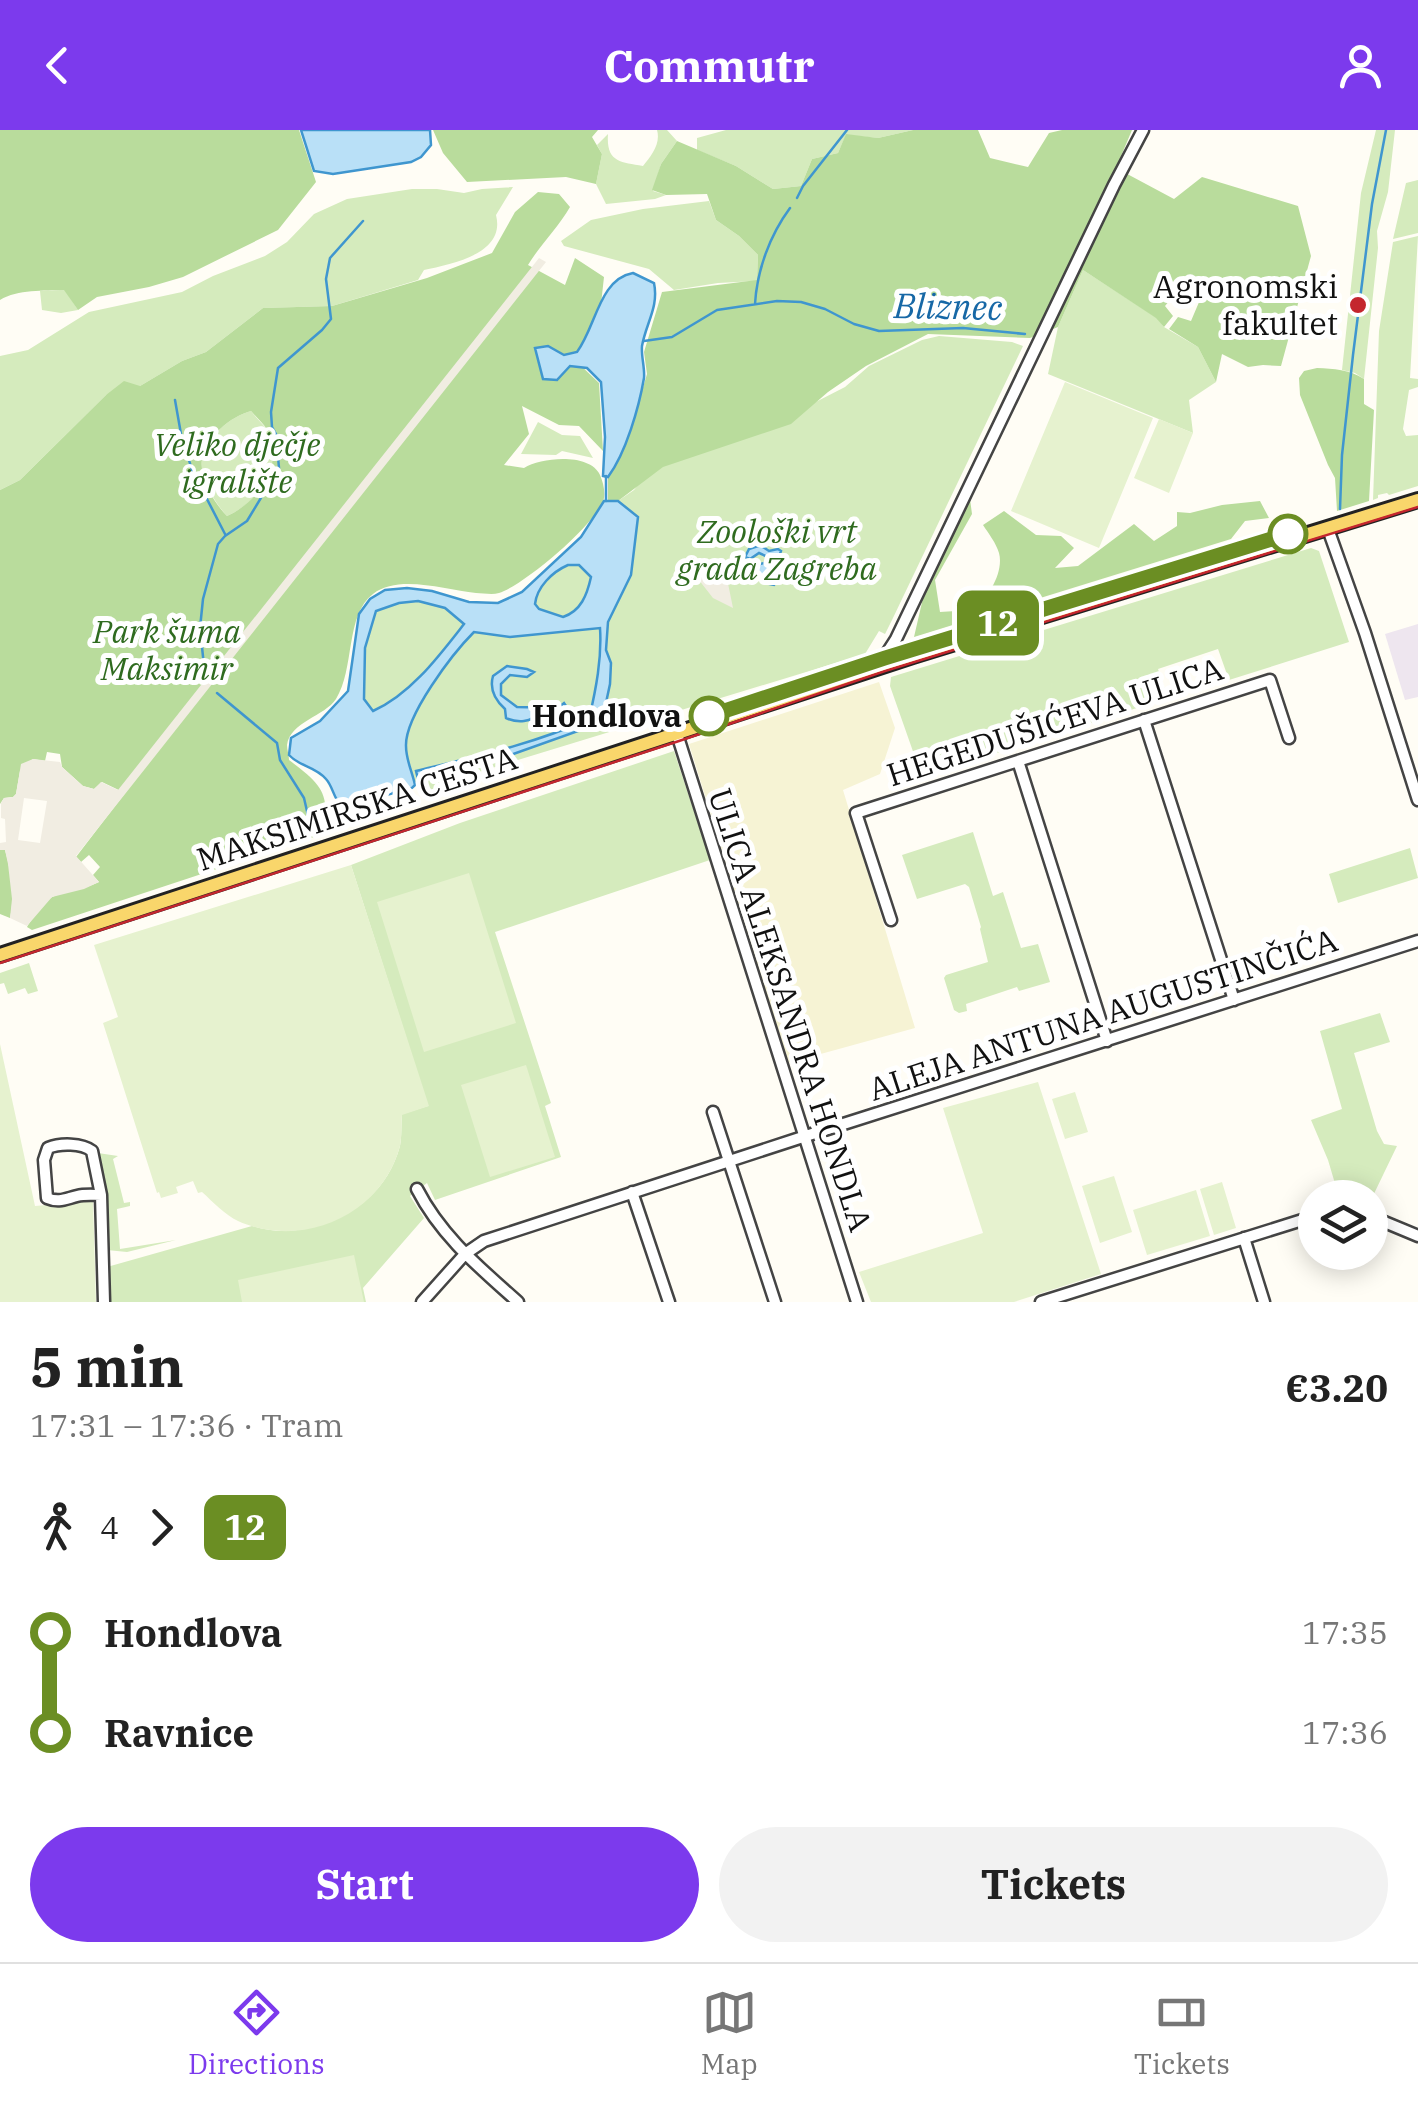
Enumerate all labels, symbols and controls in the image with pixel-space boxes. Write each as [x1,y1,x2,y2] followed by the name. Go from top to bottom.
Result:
[603,36,815,94] text: Commutr
[30,38,85,93] icon: back
[1333,38,1388,93] icon: person
[1153,265,1338,344] place label: Agronomski fakultet
[893,282,1003,330] water label: Bliznec
[1347,294,1369,316] marker: Agronomski fakultet
[153,423,321,502] park label: Veliko dječje igralište
[674,510,877,589] park label: Zoološki vrt grada Zagreba
[1269,515,1307,553] unlabelled marker
[953,590,1043,656] line badge: 12
[977,600,1019,646] text: 12
[92,610,242,689] park label: Park šuma Maksimir
[881,647,1228,795] street label: HEGEDUŠIĆEVA ULICA
[532,694,682,736] place label: Hondlova
[690,697,728,735] marker: Hondlova
[191,736,522,880] street label: MAKSIMIRSKA CESTA
[699,783,883,1237] street label: ULICA ALEKSANDRA HONDLA
[863,918,1342,1110] street label: ALEJA ANTUNA AUGUSTINČIĆA
[1298,1180,1388,1270] map controls
[1298,1180,1388,1270] button: layers
[30,1331,184,1402] text: 5 min
[1285,1363,1388,1412] text: €3.20
[30,1404,343,1446] text: 17:31 – 17:36 · Tram
[30,1500,85,1555] icon: walk
[134,1500,189,1555] icon: forward
[224,1504,266,1550] text: 12
[100,1506,119,1548] text: 4
[104,1608,283,1657] text: Hondlova
[1302,1611,1388,1653] text: 17:35
[104,1708,254,1757] text: Ravnice
[1302,1711,1388,1753] text: 17:36
[30,1827,699,1942] button: Start
[719,1827,1388,1942] button: Tickets
[188,1985,325,2082] tab: Directions
[701,1985,758,2082] tab: Map
[1134,1985,1230,2082] tab: Tickets

